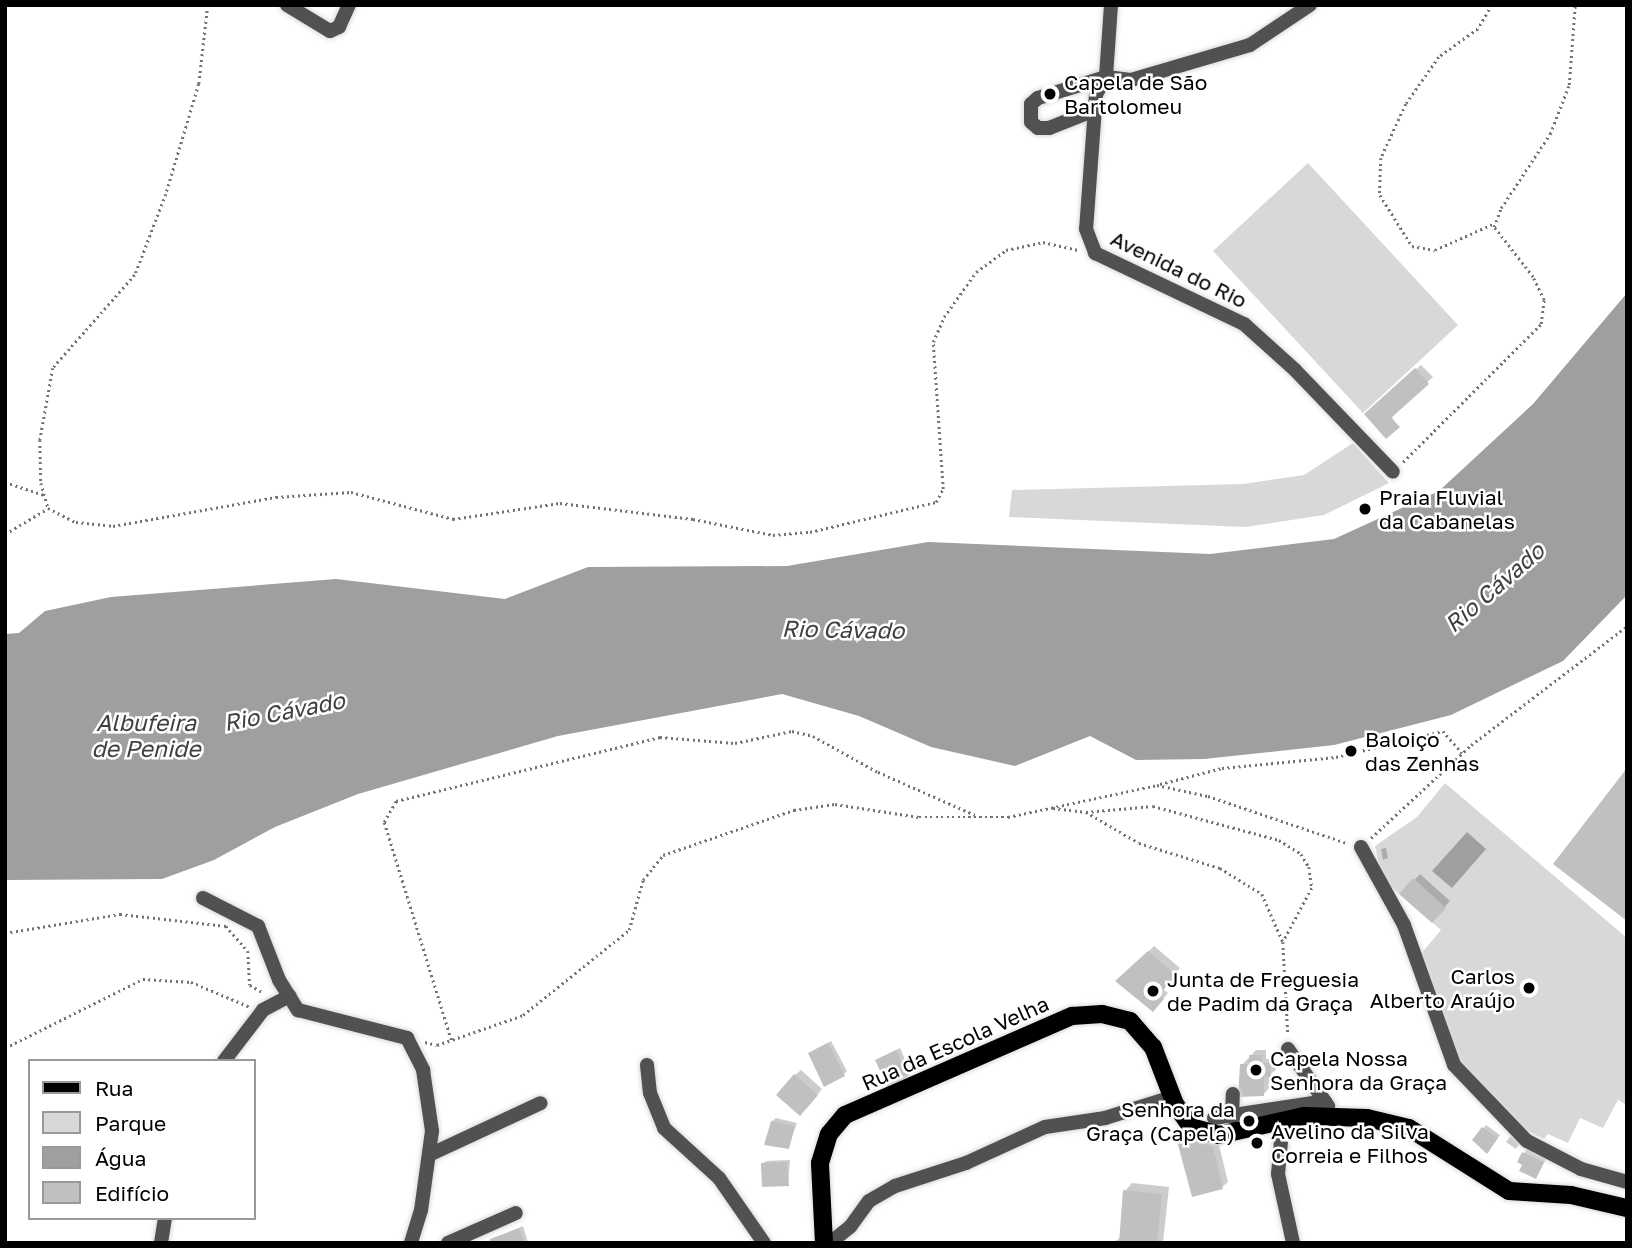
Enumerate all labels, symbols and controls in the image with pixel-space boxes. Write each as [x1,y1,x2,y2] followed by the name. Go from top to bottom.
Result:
[1064,69,1207,119] place label: Capela de São Bartolomeu
[1042,86,1058,102] marker: Capela de São Bartolomeu
[1107,225,1251,313] street label: Avenida do Rio
[1379,484,1515,534] place label: Praia Fluvial da Cabanelas
[1357,501,1373,517] marker: Praia Fluvial da Cabanelas
[1439,536,1549,638] water label: Rio Cávado
[781,614,905,644] water label: Rio Cávado
[221,686,347,736] water label: Rio Cávado
[91,708,201,762] water label: Albufeira de Penide
[1365,726,1479,776] place label: Baloiço das Zenhas
[1343,743,1359,759] marker: Baloiço das Zenhas
[1370,963,1515,1013] place label: Carlos Alberto Araújo
[1167,966,1359,1016] place label: Junta de Freguesia de Padim da Graça
[1521,980,1537,996] marker: Carlos Alberto Araújo
[1145,983,1161,999] marker: Junta de Freguesia de Padim da Graça
[858,990,1052,1096] street label: Rua da Escola Velha
[1270,1045,1447,1095] place label: Capela Nossa Senhora da Graça
[28,1059,256,1220] legend
[1248,1062,1264,1078] marker: Capela Nossa Senhora da Graça
[95,1075,133,1101] text: Rua
[1086,1096,1235,1146] place label: Senhora da Graça (Capela)
[95,1110,166,1136] text: Parque
[1241,1113,1257,1129] marker: Senhora da Graça (Capela)
[1271,1118,1429,1168] place label: Avelino da Silva Correia e Filhos
[1249,1135,1265,1151] marker: Avelino da Silva Correia e Filhos
[95,1145,146,1171] text: Água
[95,1180,169,1206] text: Edifício

